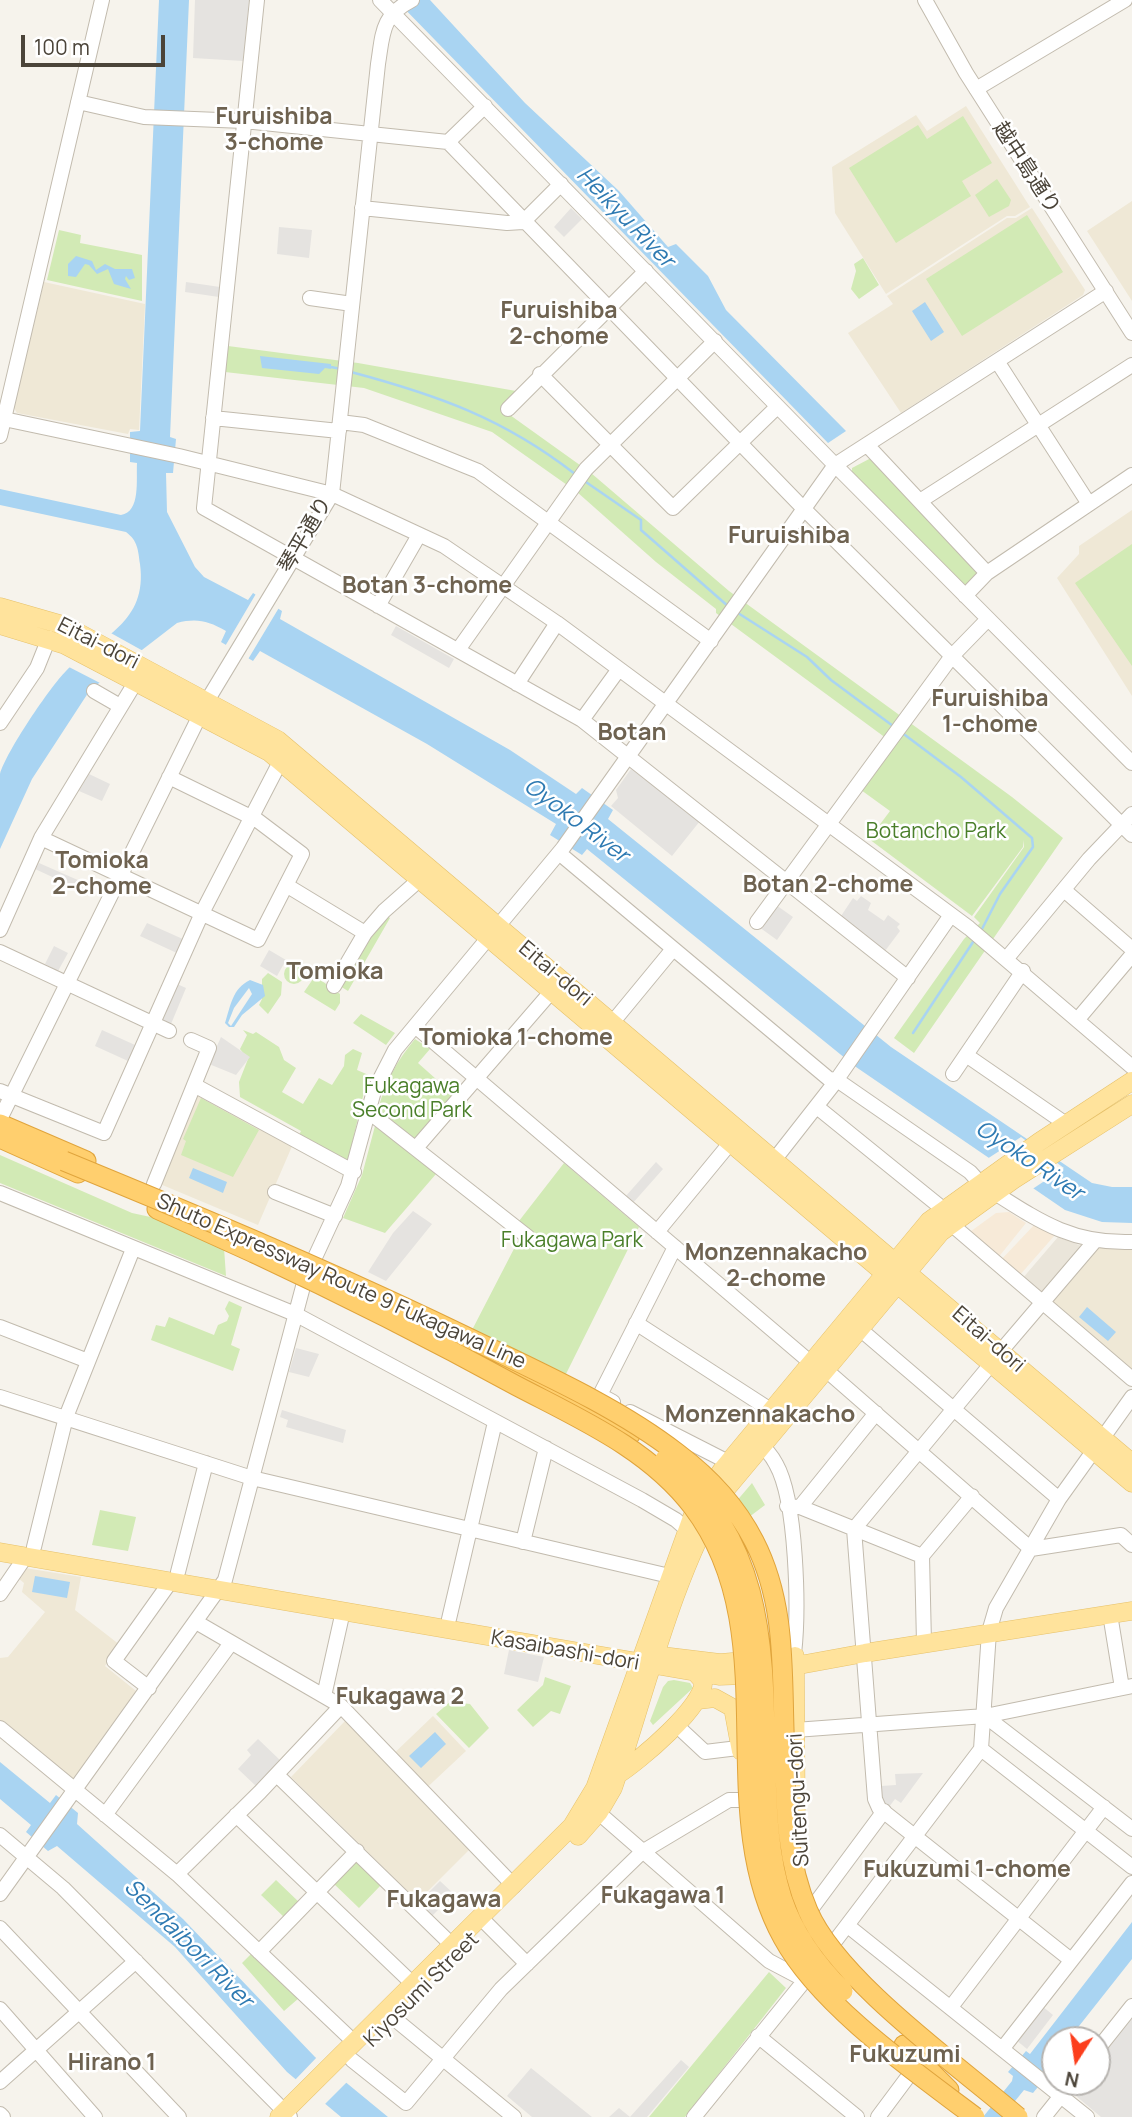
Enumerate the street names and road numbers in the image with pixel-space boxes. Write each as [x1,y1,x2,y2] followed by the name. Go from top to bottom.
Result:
[987,117,1065,219] street label: 越中島通り
[274,492,338,578] street label: 琴平通り
[53,613,143,675] street label: Eitai-dori
[513,936,597,1012] street label: Eitai-dori
[153,1189,529,1375] street label: Shuto Expressway Route 9 Fukagawa Line
[947,1302,1029,1378] street label: Eitai-dori
[489,1626,641,1676] street label: Kasaibashi-dori
[783,1733,815,1867] street label: Suitengu-dori
[359,1927,485,2053] street label: Kiyosumi Street

